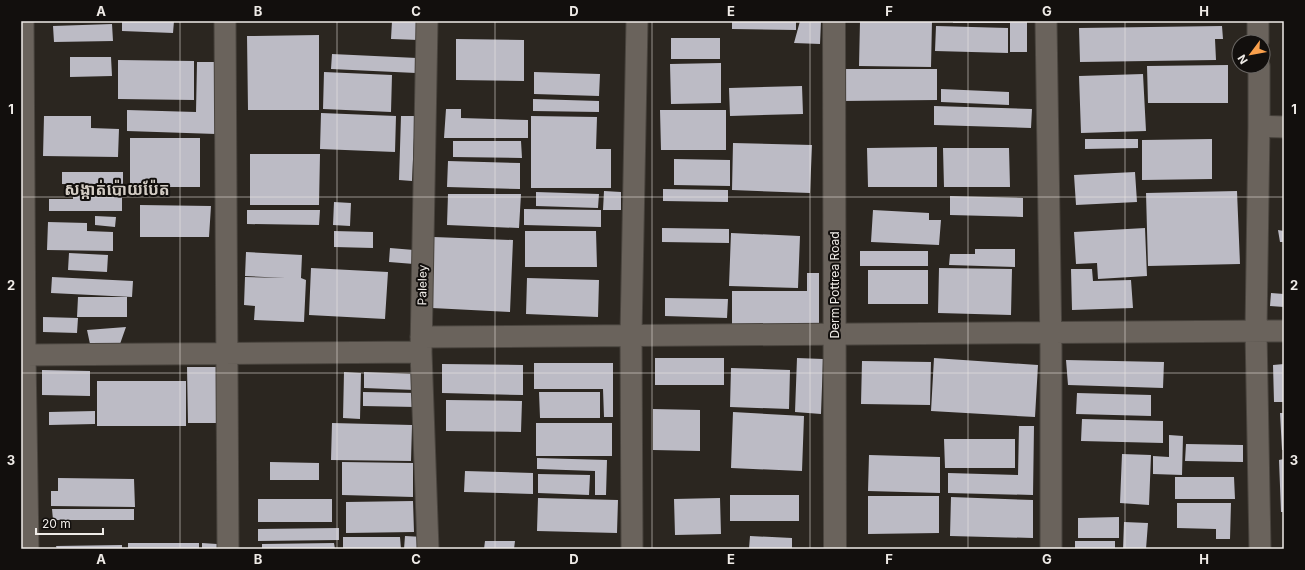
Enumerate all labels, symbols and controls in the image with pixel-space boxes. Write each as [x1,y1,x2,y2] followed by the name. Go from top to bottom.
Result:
[96,3,106,19] text: A
[254,3,263,19] text: B
[411,3,421,19] text: C
[569,3,579,19] text: D
[727,3,735,19] text: E
[885,3,893,19] text: F
[1042,3,1052,19] text: G
[1199,3,1209,19] text: H
[1231,34,1271,74] north arrow
[1234,52,1251,67] text: N
[8,101,14,117] text: 1
[1291,101,1297,117] text: 1
[64,179,170,199] district label: សង្កាត់ប៉ោយប៉ែត
[827,231,842,339] street label: Derm Pottrea Road
[414,264,430,305] street label: Paleley
[7,277,15,293] text: 2
[1290,277,1298,293] text: 2
[7,452,15,468] text: 3
[1290,452,1298,468] text: 3
[36,510,103,536] scale bar
[42,516,71,531] text: 20 m
[96,551,106,567] text: A
[254,551,263,567] text: B
[411,551,421,567] text: C
[569,551,579,567] text: D
[727,551,735,567] text: E
[885,551,893,567] text: F
[1042,551,1052,567] text: G
[1199,551,1209,567] text: H

